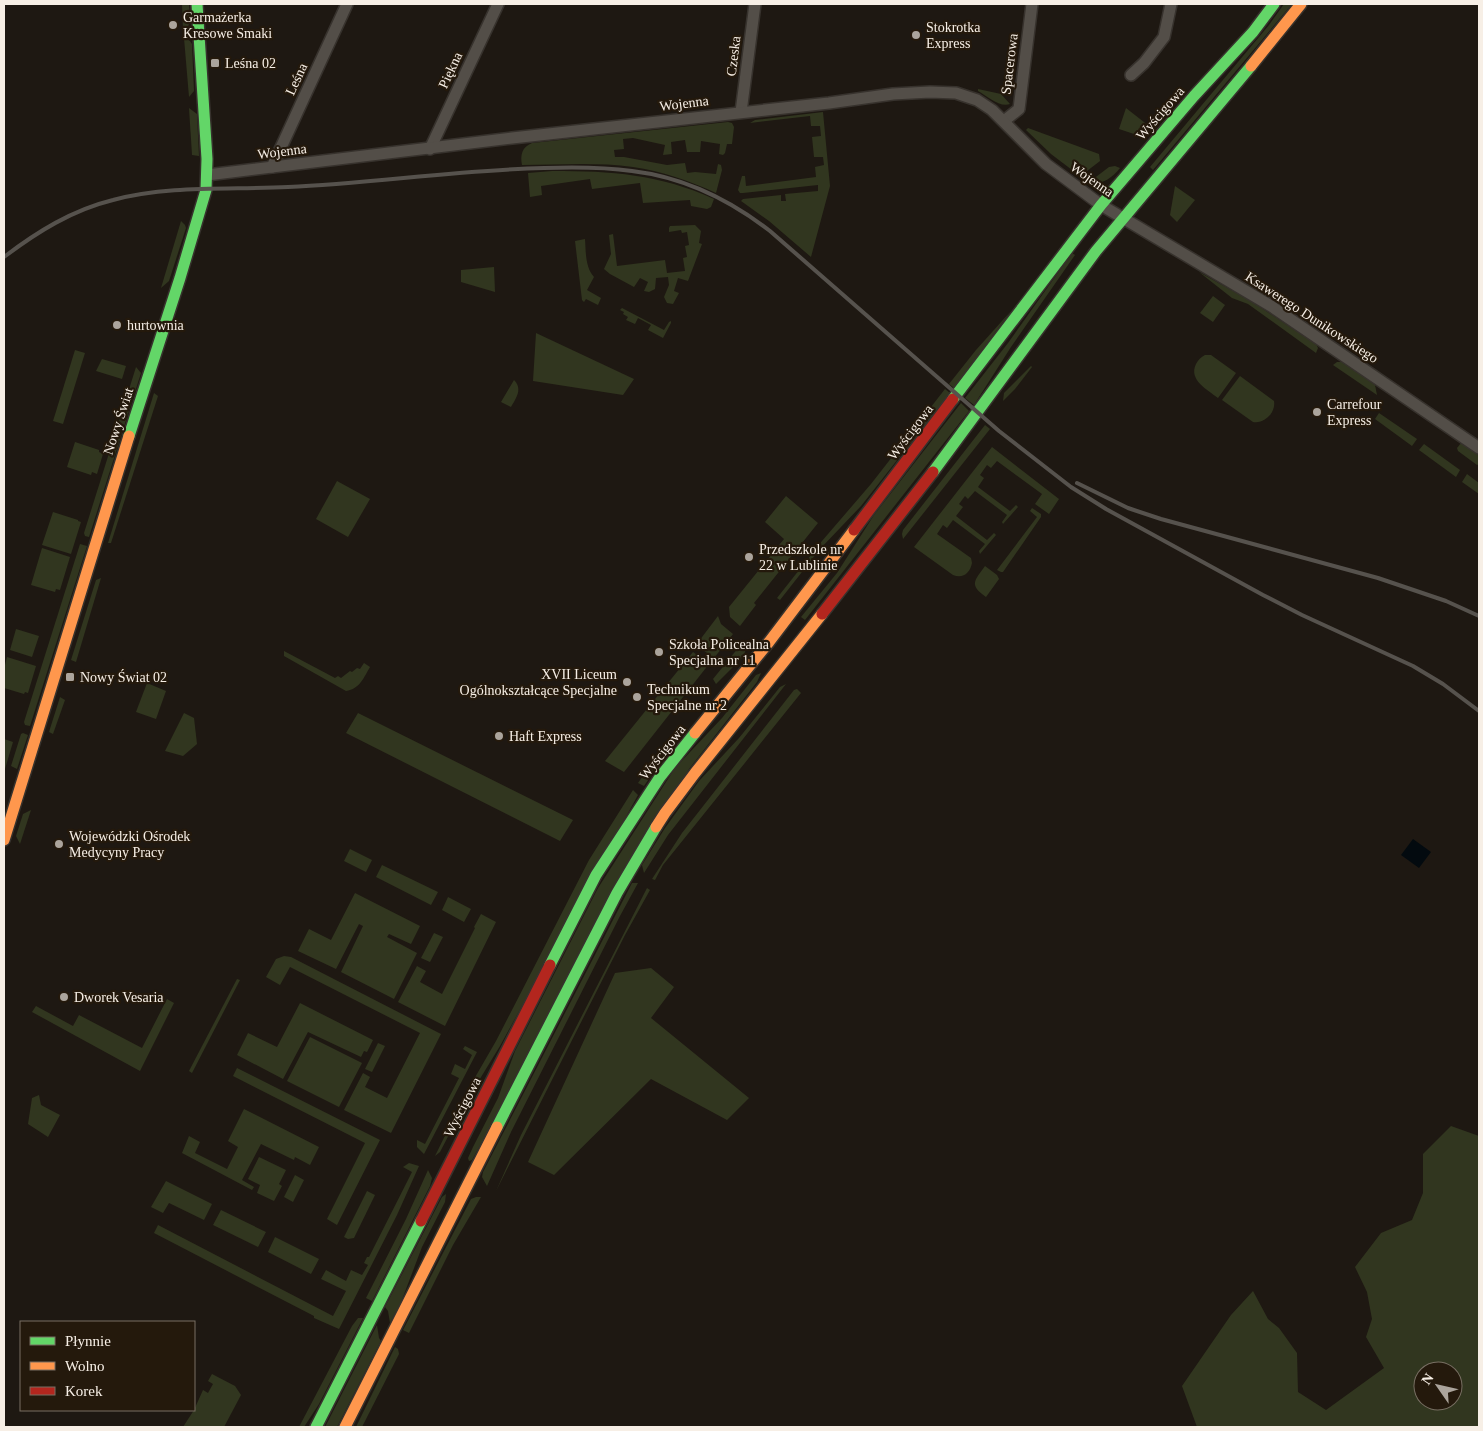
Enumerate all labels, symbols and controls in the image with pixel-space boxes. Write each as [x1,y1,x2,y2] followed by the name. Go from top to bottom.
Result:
[183,10,272,41] place label: Garmażerka Kresowe Smaki
[167,19,179,31] marker: Garmażerka Kresowe Smaki
[926,20,981,51] place label: Stokrotka Express
[910,29,922,41] marker: Stokrotka Express
[998,32,1021,95] street label: Spacerowa
[724,34,743,77] street label: Czeska
[436,49,466,91] street label: Piękna
[225,56,276,71] place label: Leśna 02
[209,57,221,69] marker: Leśna 02
[283,60,311,98] street label: Leśna
[1133,83,1188,143] street label: Wyścigowa
[659,93,710,114] street label: Wojenna
[257,141,308,162] street label: Wojenna
[1067,159,1117,200] street label: Wojenna
[1243,269,1381,366] street label: Ksawerego Dunikowskiego
[127,318,185,333] place label: hurtownia
[111,319,123,331] marker: hurtownia
[100,385,136,457] street label: Nowy Świat
[1327,397,1382,428] place label: Carrefour Express
[885,401,936,463] street label: Wyścigowa
[1311,406,1323,418] marker: Carrefour Express
[759,542,842,573] place label: Przedszkole nr 22 w Lublinie
[743,551,755,563] marker: Przedszkole nr 22 w Lublinie
[669,637,770,668] place label: Szkoła Policealna Specjalna nr 11
[653,646,665,658] marker: Szkoła Policealna Specjalna nr 11
[460,667,617,698] place label: XVII Liceum Ogólnokształcące Specjalne
[80,669,167,685] place label: Nowy Świat 02
[64,671,76,683] marker: Nowy Świat 02
[621,676,633,688] marker: XVII Liceum Ogólnokształcące Specjalne
[647,682,727,713] place label: Technikum Specjalne nr 2
[631,691,643,703] marker: Technikum Specjalne nr 2
[636,721,689,783] street label: Wyścigowa
[509,729,582,744] place label: Haft Express
[493,730,505,742] marker: Haft Express
[69,829,190,860] place label: Wojewódzki Ośrodek Medycyny Pracy
[53,838,65,850] marker: Wojewódzki Ośrodek Medycyny Pracy
[74,990,164,1005] place label: Dworek Vesaria
[58,991,70,1003] marker: Dworek Vesaria
[441,1074,484,1140] street label: Wyścigowa
[20,1321,195,1411] legend
[65,1333,111,1349] text: Płynnie
[65,1358,105,1374] text: Wolno
[1413,1361,1463,1411] north arrow
[1419,1371,1437,1387] text: N
[65,1383,103,1399] text: Korek

